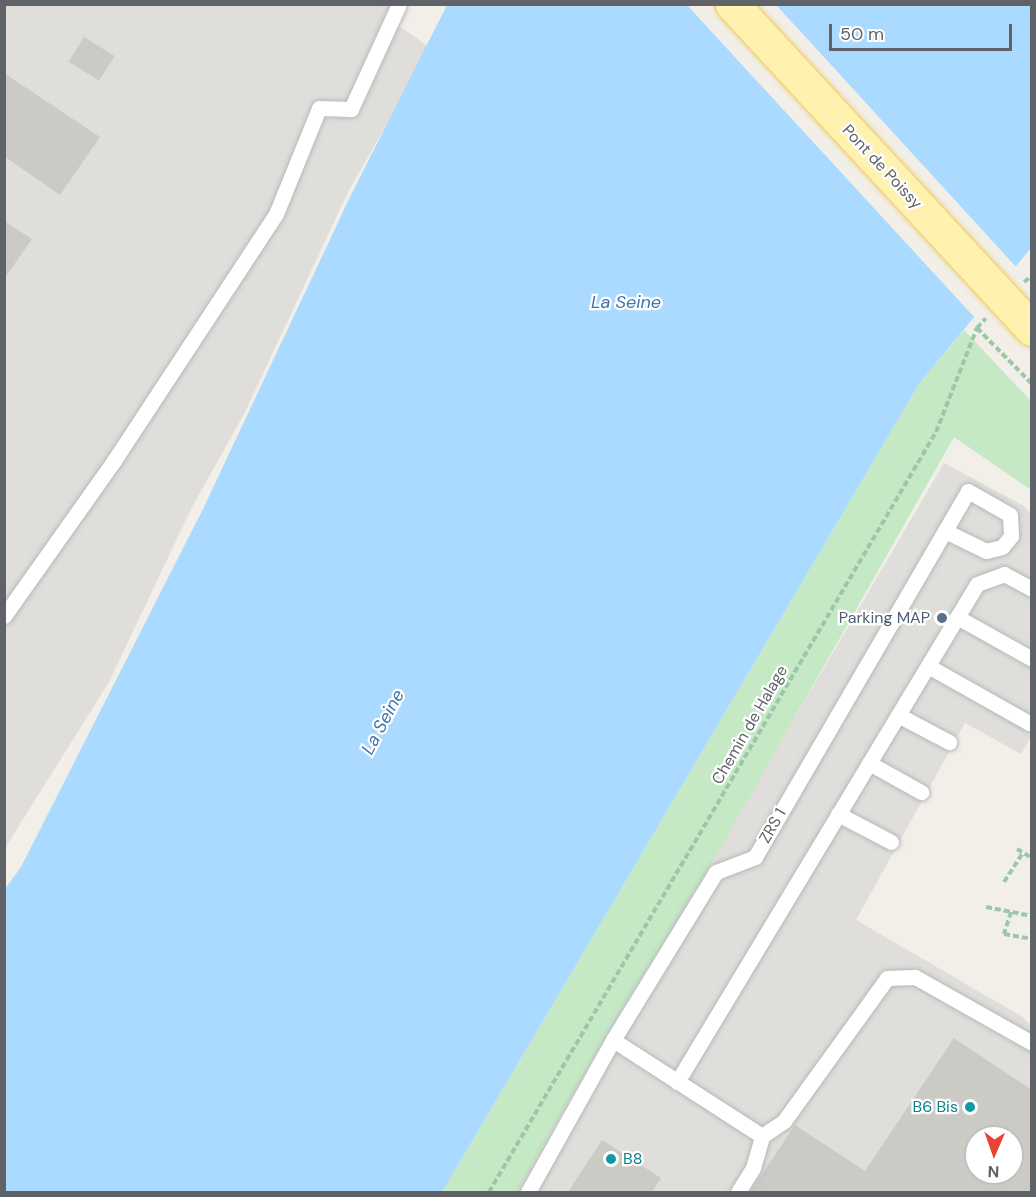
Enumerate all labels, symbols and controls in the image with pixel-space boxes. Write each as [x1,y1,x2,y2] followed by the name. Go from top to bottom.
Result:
[832,12,1015,50] scale bar
[840,22,884,46] text: 50 m
[838,121,926,213] street label: Pont de Poissy
[591,291,661,313] water label: La Seine
[839,608,930,628] place label: Parking MAP
[935,611,949,625] marker: Parking MAP
[708,662,792,788] street label: Chemin de Halage
[357,686,409,758] water label: La Seine
[756,805,790,847] street label: ZRS 1
[913,1097,958,1117] place label: B6 Bis
[963,1100,977,1114] marker: B6 Bis
[964,1125,1024,1185] north arrow
[623,1149,642,1169] place label: B8
[604,1152,618,1166] marker: B8
[987,1161,1000,1182] text: N

